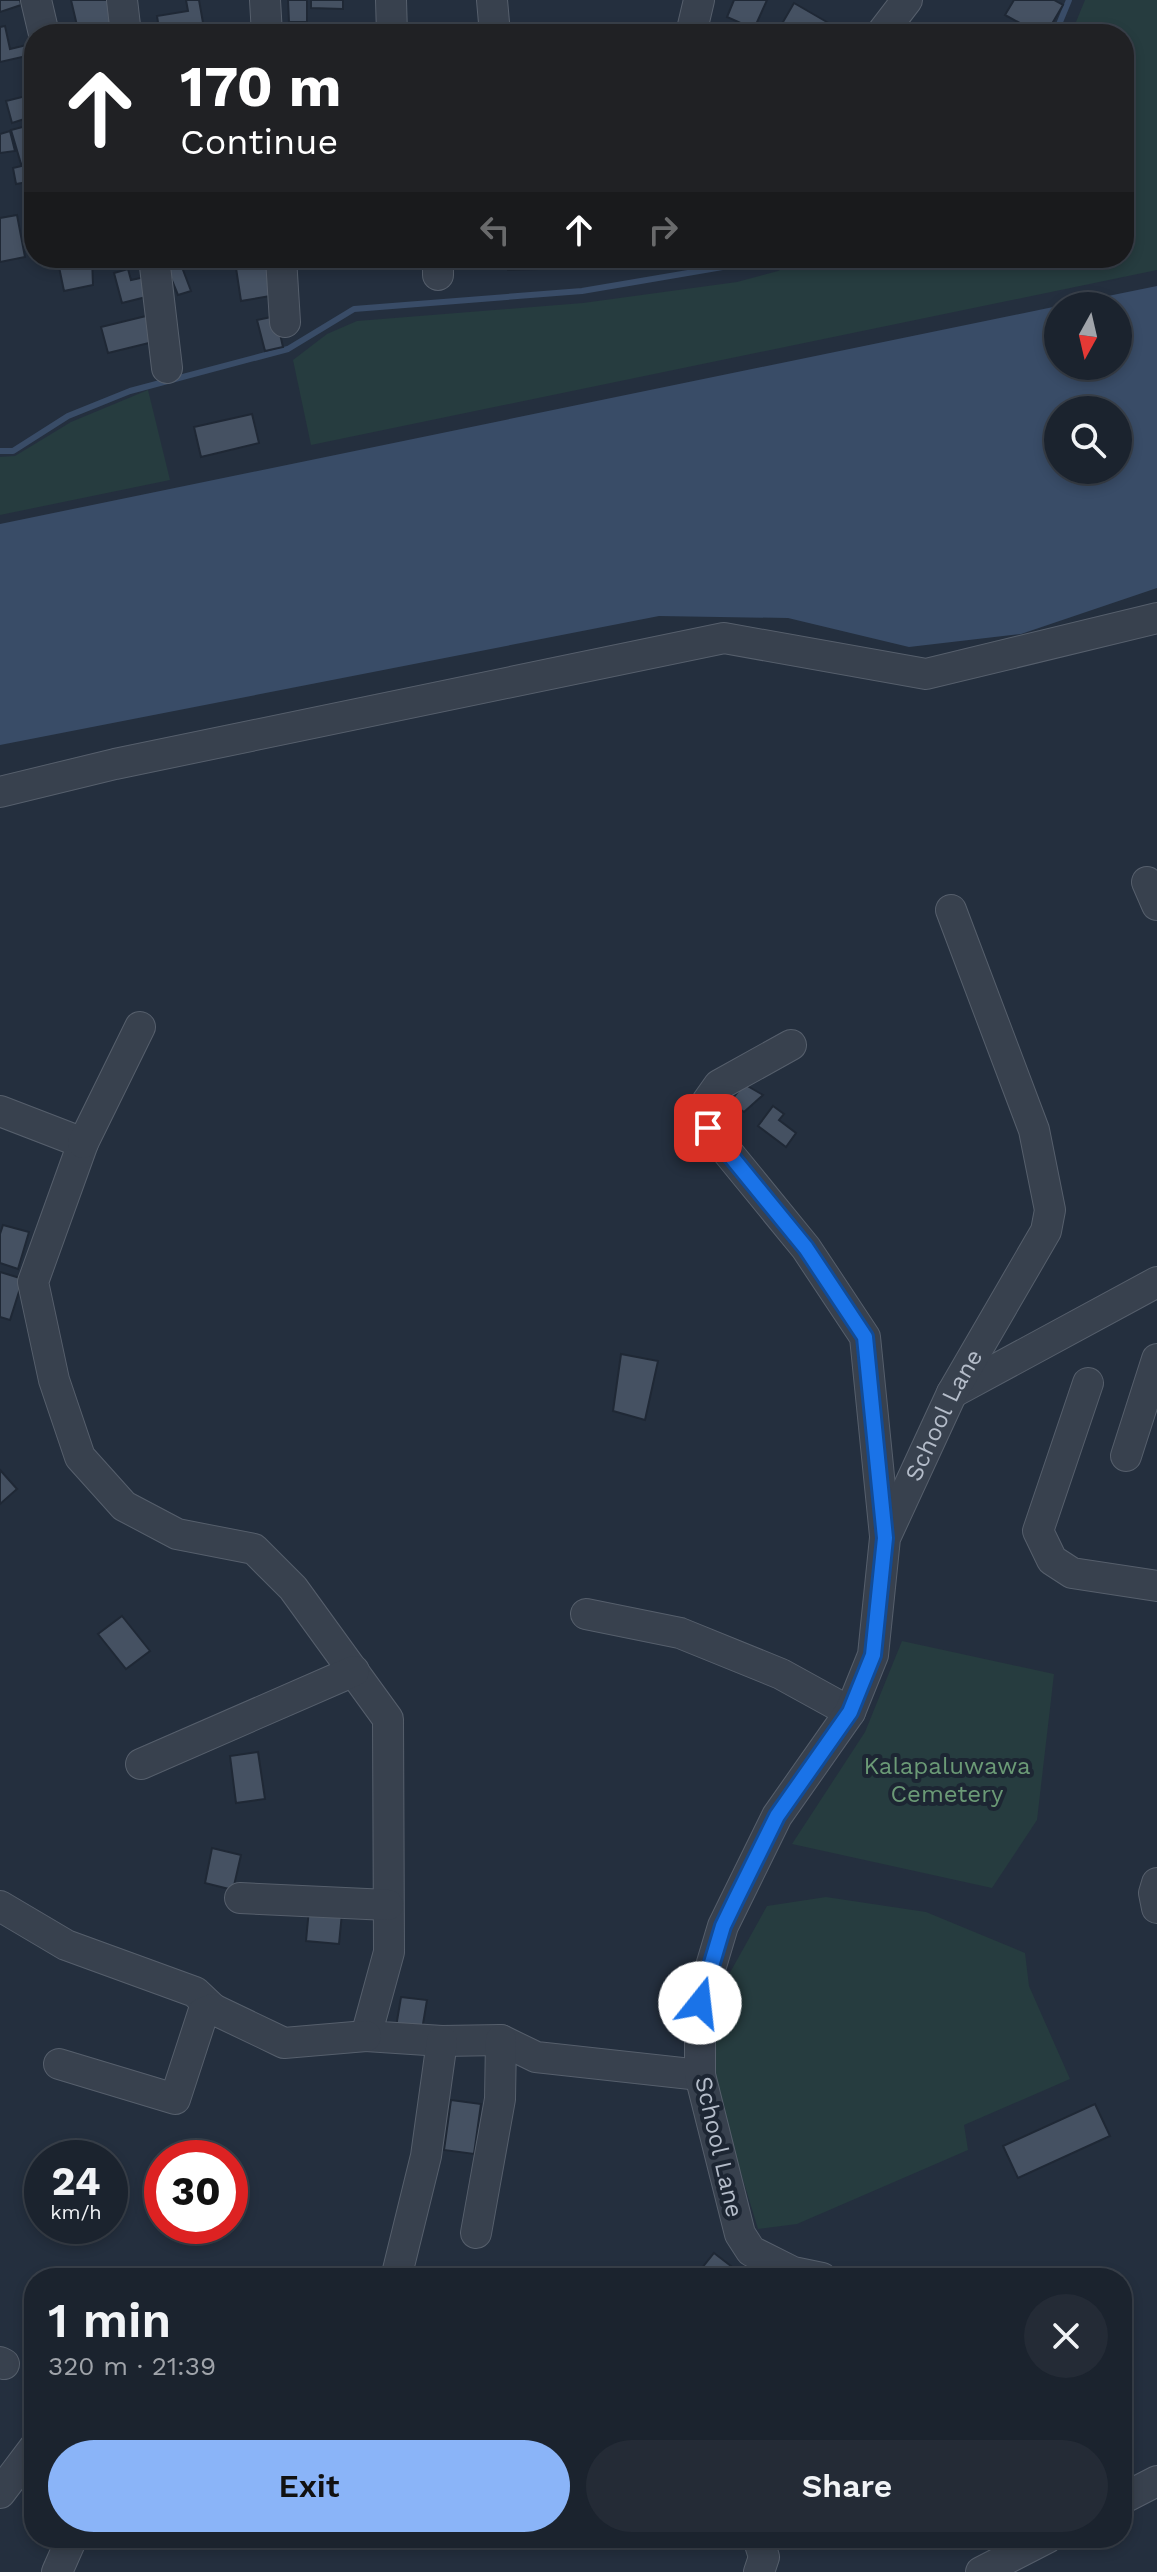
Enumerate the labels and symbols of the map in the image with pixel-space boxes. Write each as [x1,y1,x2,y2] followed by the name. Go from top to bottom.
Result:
[1044,292,1132,380] north arrow
[674,1094,742,1162] pin
[899,1344,988,1486] street label: School Lane
[863,1752,1031,1808] park label: Kalapaluwawa Cemetery
[658,1961,742,2045] position arrow
[689,2074,749,2220] street label: School Lane
[144,2140,248,2244] speed limit sign: 30

